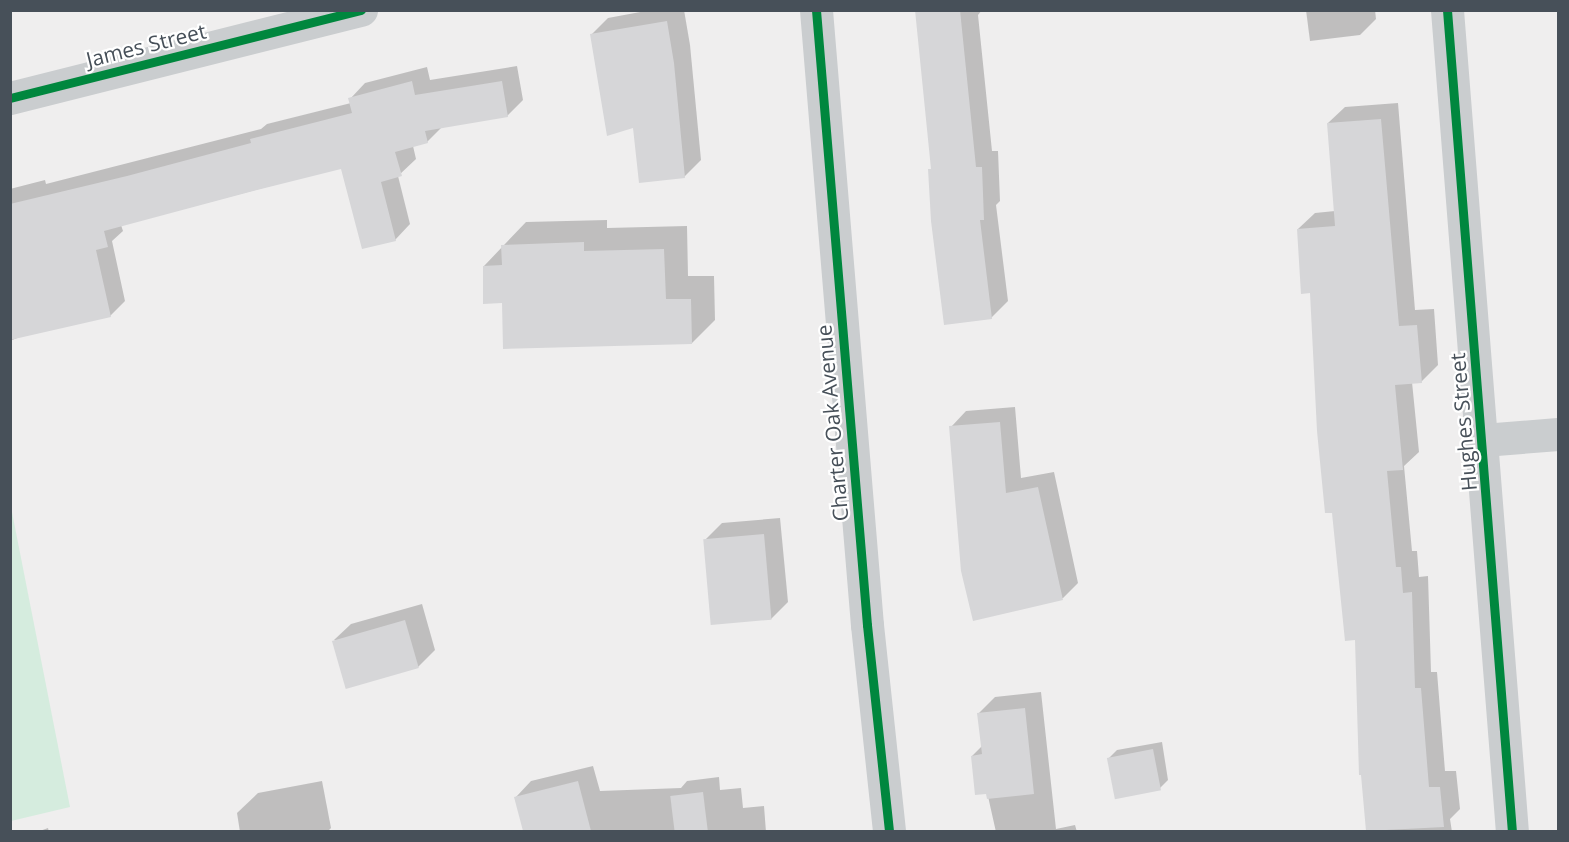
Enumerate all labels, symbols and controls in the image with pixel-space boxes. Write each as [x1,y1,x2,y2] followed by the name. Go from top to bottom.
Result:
[83,18,209,72] street label: James Street
[811,324,853,522] street label: Charter Oak Avenue
[1444,352,1482,492] street label: Hughes Street

